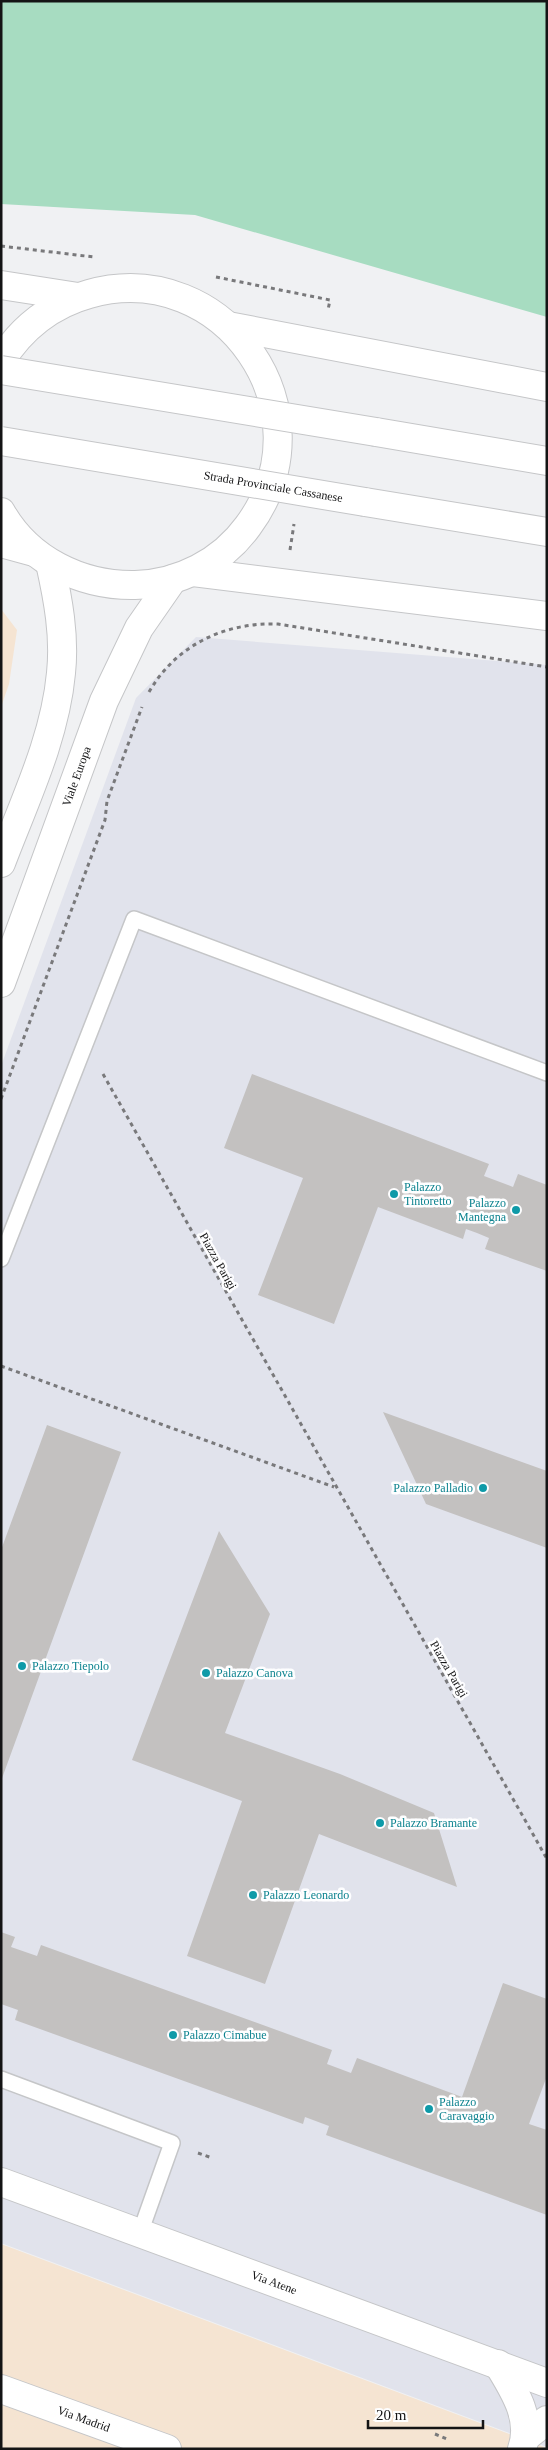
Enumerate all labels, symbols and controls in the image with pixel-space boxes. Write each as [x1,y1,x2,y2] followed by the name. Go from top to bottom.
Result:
[203,468,344,505] street label: Strada Provinciale Cassanese
[59,744,94,808] street label: Viale Europa
[404,1180,452,1208] place label: Palazzo Tintoretto
[388,1188,400,1200] marker: Palazzo Tintoretto
[458,1196,507,1224] place label: Palazzo Mantegna
[510,1204,522,1216] marker: Palazzo Mantegna
[197,1230,240,1293] street label: Piazza Parigi
[393,1481,473,1495] place label: Palazzo Palladio
[477,1482,489,1494] marker: Palazzo Palladio
[427,1638,471,1700] street label: Piazza Parigi
[32,1659,109,1673] place label: Palazzo Tiepolo
[16,1660,28,1672] marker: Palazzo Tiepolo
[216,1666,294,1680] place label: Palazzo Canova
[200,1667,212,1679] marker: Palazzo Canova
[390,1816,477,1830] place label: Palazzo Bramante
[374,1817,386,1829] marker: Palazzo Bramante
[263,1888,349,1902] place label: Palazzo Leonardo
[247,1889,259,1901] marker: Palazzo Leonardo
[183,2028,267,2042] place label: Palazzo Cimabue
[167,2029,179,2041] marker: Palazzo Cimabue
[439,2095,494,2123] place label: Palazzo Caravaggio
[423,2103,435,2115] marker: Palazzo Caravaggio
[249,2268,299,2297] street label: Via Atene
[368,2398,483,2430] scale bar
[56,2403,112,2435] street label: Via Madrid
[376,2407,407,2423] text: 20 m

